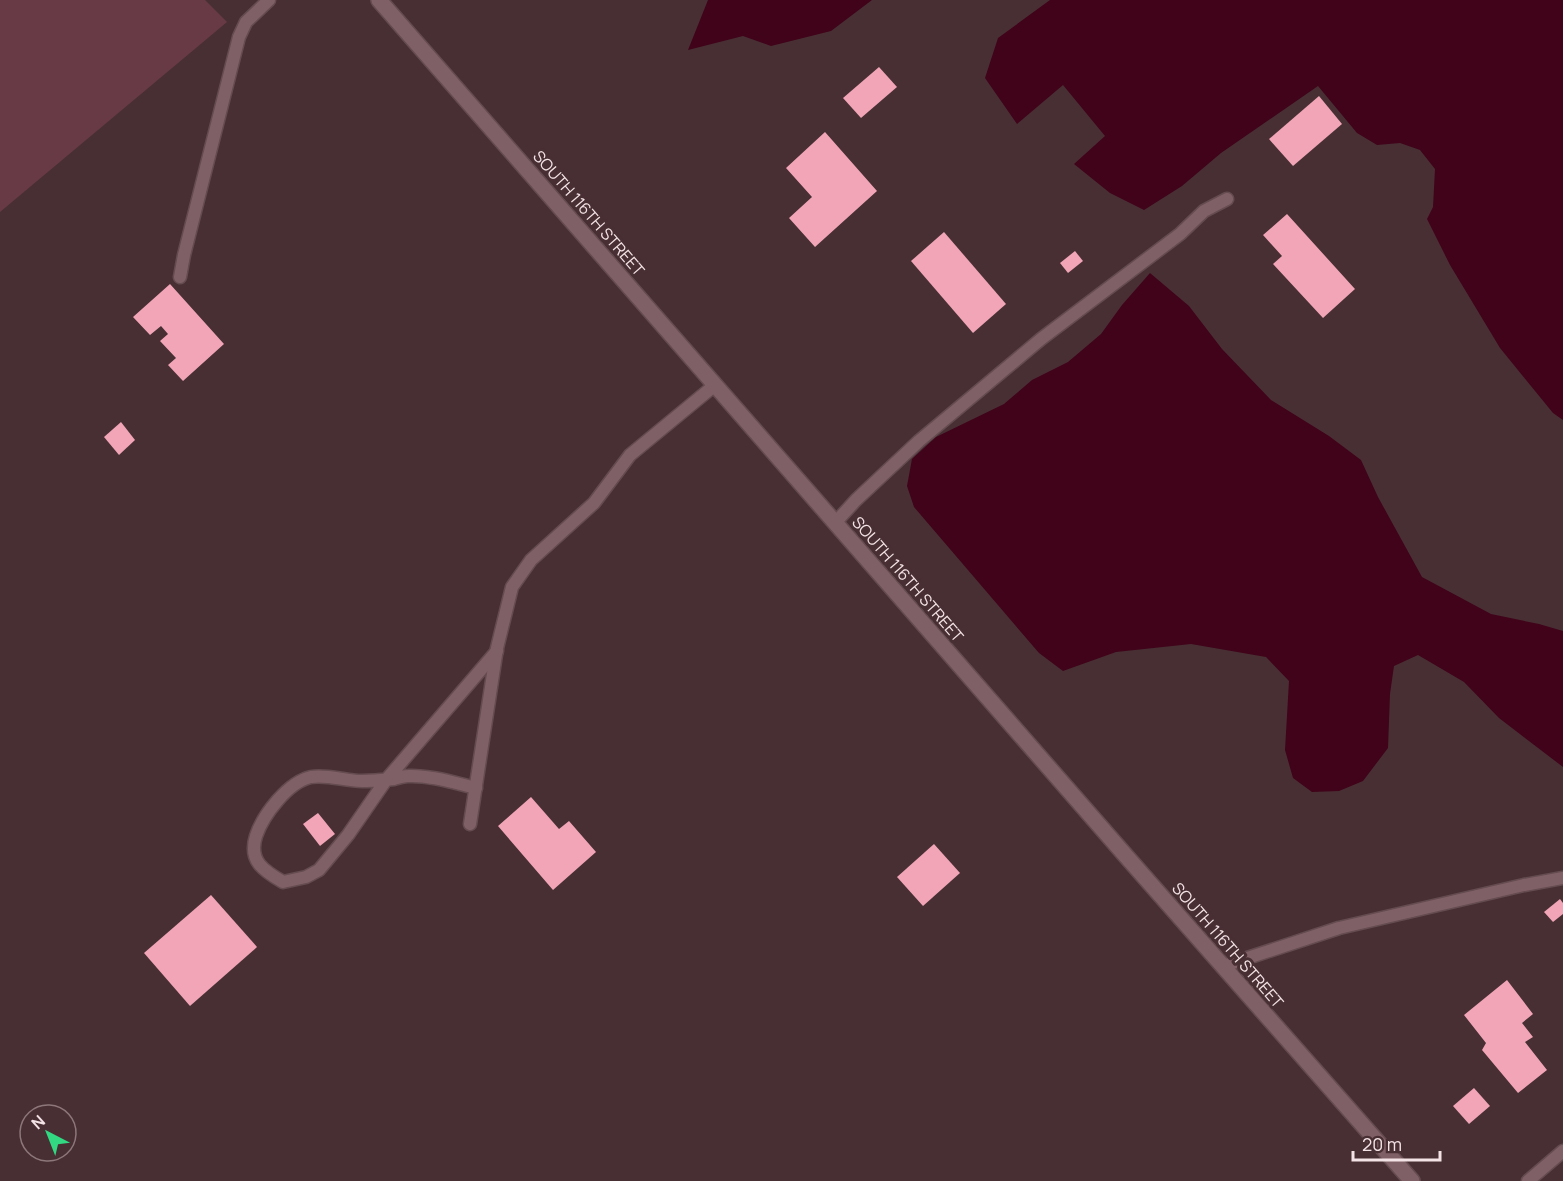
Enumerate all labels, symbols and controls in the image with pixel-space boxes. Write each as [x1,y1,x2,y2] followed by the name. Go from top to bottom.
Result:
[528,146,650,281] street label: SOUTH 116TH STREET
[847,512,969,647] street label: SOUTH 116TH STREET
[1167,878,1289,1013] street label: SOUTH 116TH STREET
[18,1103,78,1163] north arrow
[26,1110,50,1134] text: N
[1353,1124,1440,1162] scale bar
[1362,1132,1402,1156] text: 20 m

